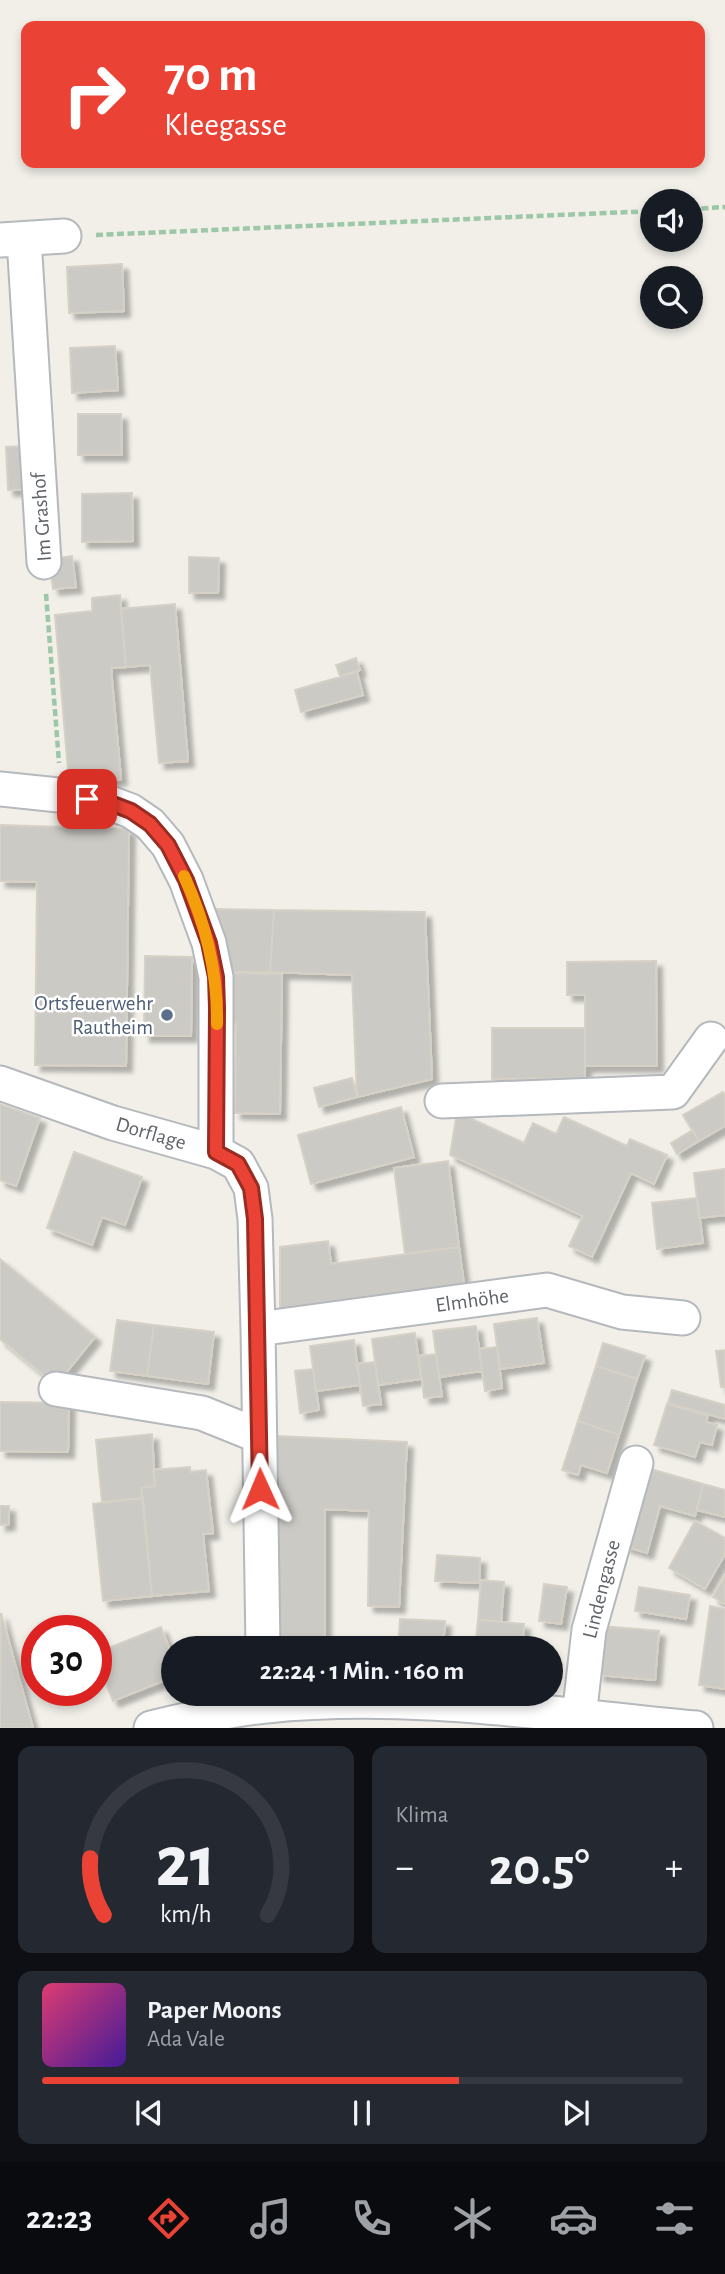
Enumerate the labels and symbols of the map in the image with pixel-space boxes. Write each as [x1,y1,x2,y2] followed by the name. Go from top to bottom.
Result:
[28,470,55,562] street label: Im Grashof
[57,769,117,829] pin
[34,993,153,1038] place label: Ortsfeuerwehr Rautheim
[159,1007,175,1023] marker: Ortsfeuerwehr Rautheim
[113,1113,188,1153] street label: Dorflage
[434,1285,510,1316] street label: Elmhöhe
[223,1452,297,1526] position arrow
[579,1538,624,1641] street label: Lindengasse
[21,1615,112,1706] speed limit sign: 30

